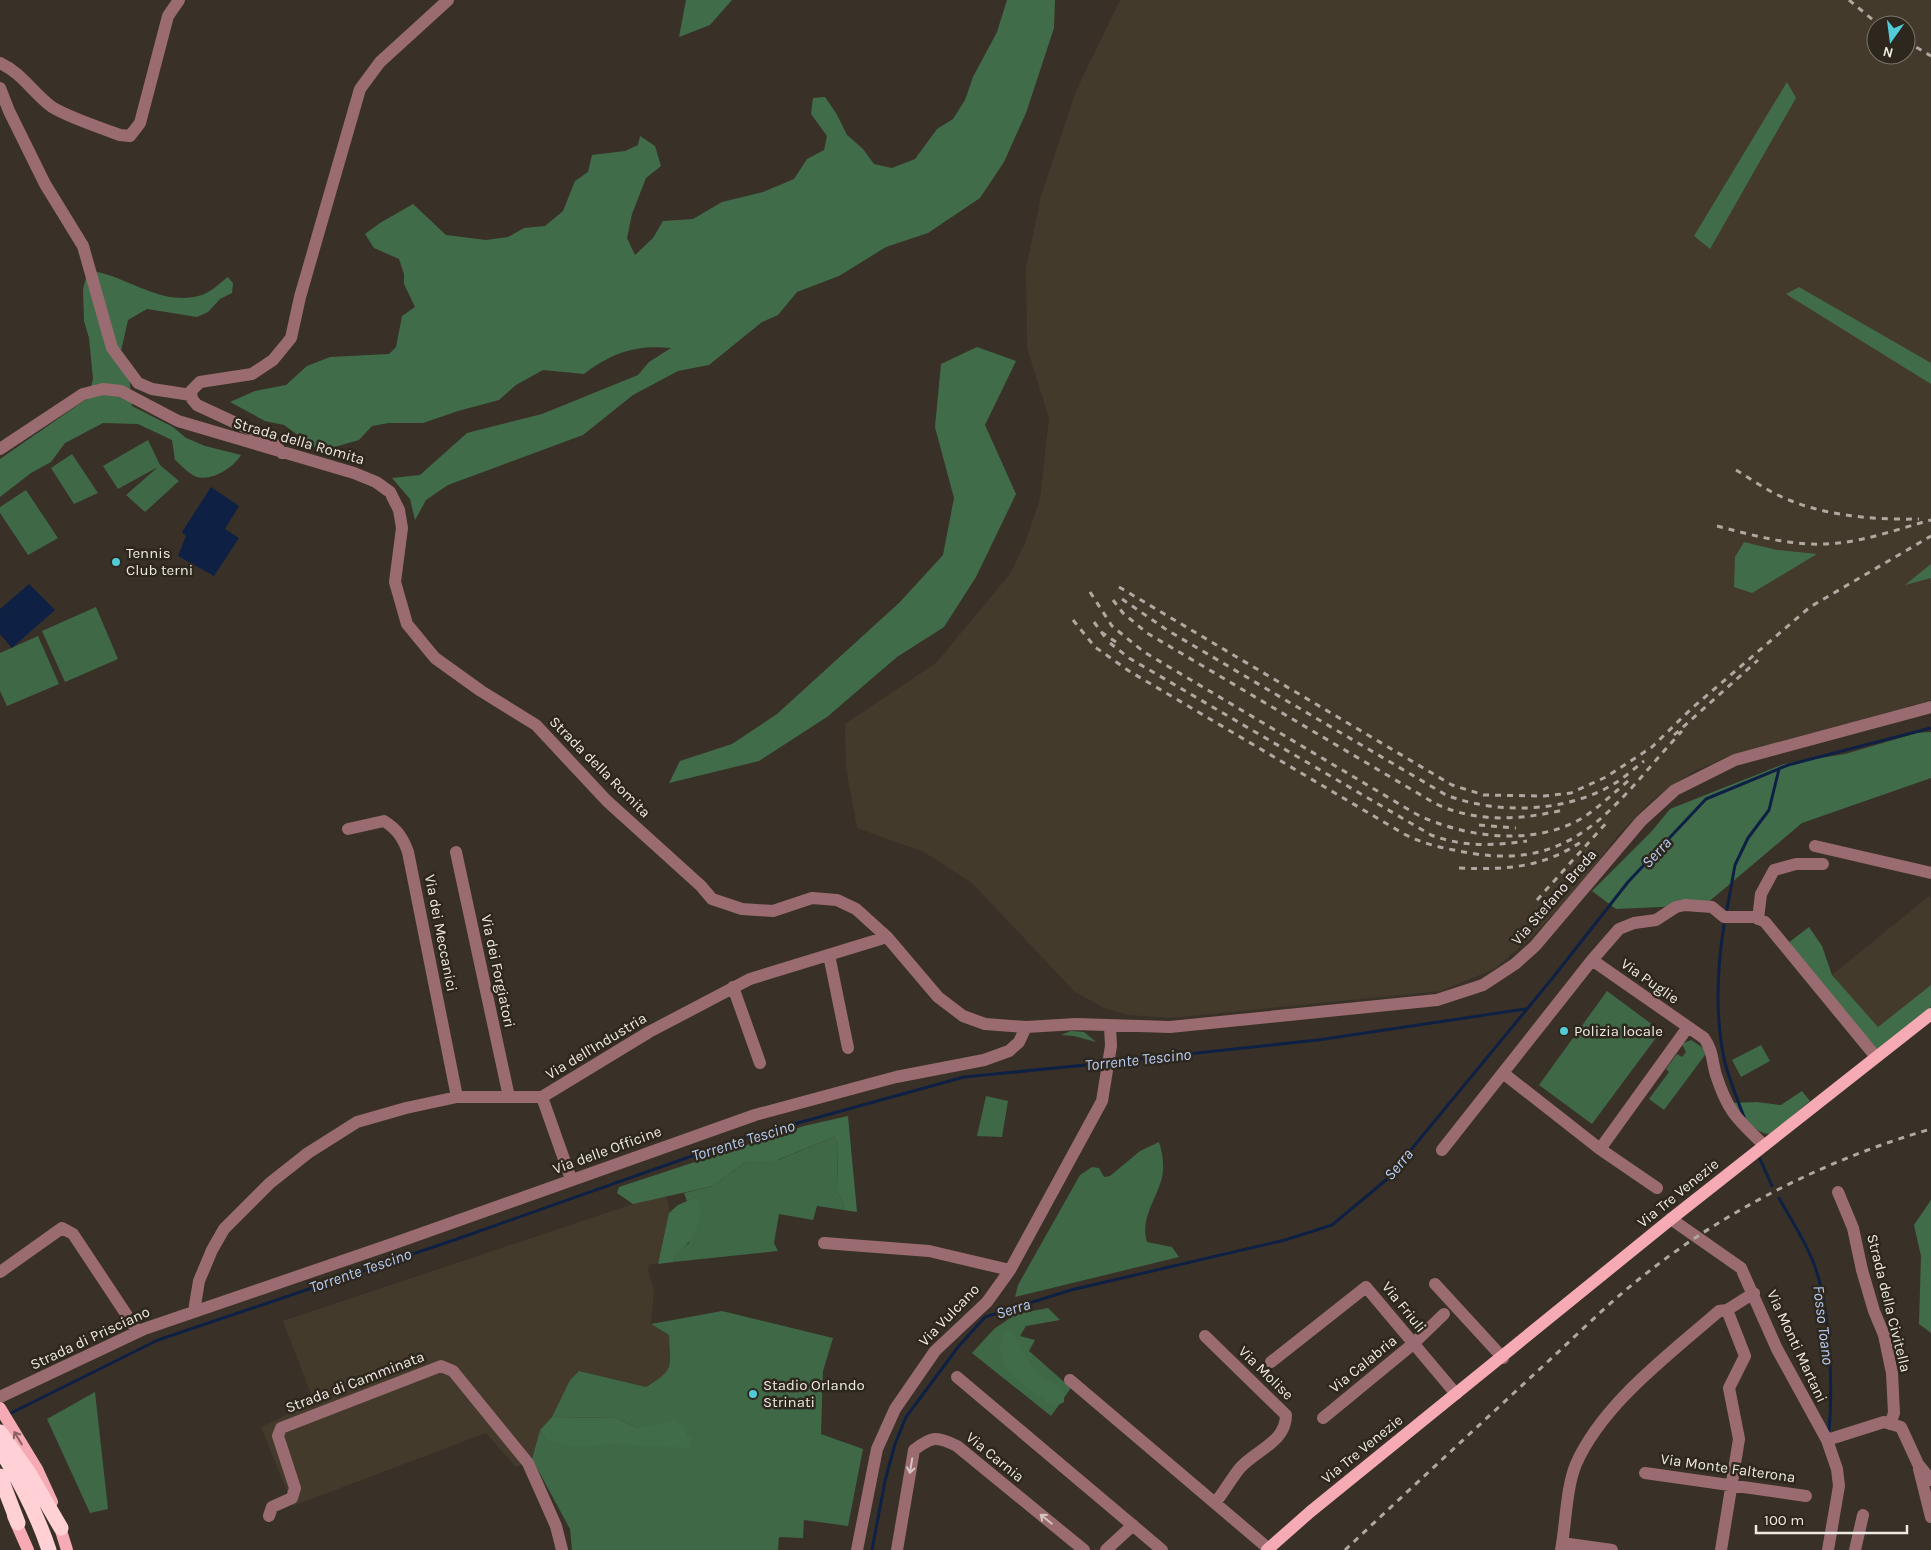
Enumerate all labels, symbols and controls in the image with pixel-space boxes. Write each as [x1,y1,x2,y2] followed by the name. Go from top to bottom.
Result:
[1866,15,1916,65] north arrow
[1881,43,1895,62] text: N
[231,414,367,468] street label: Strada della Romita
[126,544,193,579] place label: Tennis Club terni
[110,556,122,568] marker: Tennis Club terni
[546,713,654,821] street label: Strada della Romita
[1637,833,1675,872] water label: Serra
[1508,845,1600,949] street label: Via Stefano Breda
[421,873,461,993] street label: Via dei Meccanici
[477,913,519,1029] street label: Via dei Forgiatori
[1617,954,1683,1008] street label: Via Puglie
[542,1009,650,1083] street label: Via dell'Industria
[1574,1022,1663,1040] place label: Polizia locale
[1558,1025,1570,1037] marker: Polizia locale
[1084,1044,1192,1075] water label: Torrente Tescino
[689,1116,797,1165] water label: Torrente Tescino
[550,1122,664,1178] street label: Via delle Officine
[1380,1145,1417,1184] water label: Serra
[1634,1155,1722,1231] street label: Via Tre Venezie
[1863,1232,1915,1374] street label: Strada della Civitella
[307,1244,414,1297] water label: Torrente Tescino
[1378,1278,1430,1336] street label: Via Friuli
[915,1280,983,1350] street label: Via Vulcano
[1809,1284,1838,1366] water label: Fosso Toano
[1763,1287,1831,1405] street label: Via Monti Martani
[994,1294,1033,1323] water label: Serra
[27,1302,153,1374] street label: Strada di Prisciano
[1326,1331,1400,1397] street label: Via Calabria
[1235,1342,1297,1404] street label: Via Molise
[283,1347,427,1417] street label: Strada di Camminata
[763,1376,865,1411] place label: Stadio Orlando Strinati
[747,1388,759,1400] marker: Stadio Orlando Strinati
[1318,1411,1406,1487] street label: Via Tre Venezie
[962,1428,1028,1486] street label: Via Carnia
[13,1432,23,1446] one-way arrow
[1659,1450,1797,1486] street label: Via Monte Falterona
[906,1457,916,1473] one-way arrow
[1756,1502,1907,1534] scale bar
[1764,1511,1804,1529] text: 100 m
[1040,1514,1053,1525] one-way arrow

